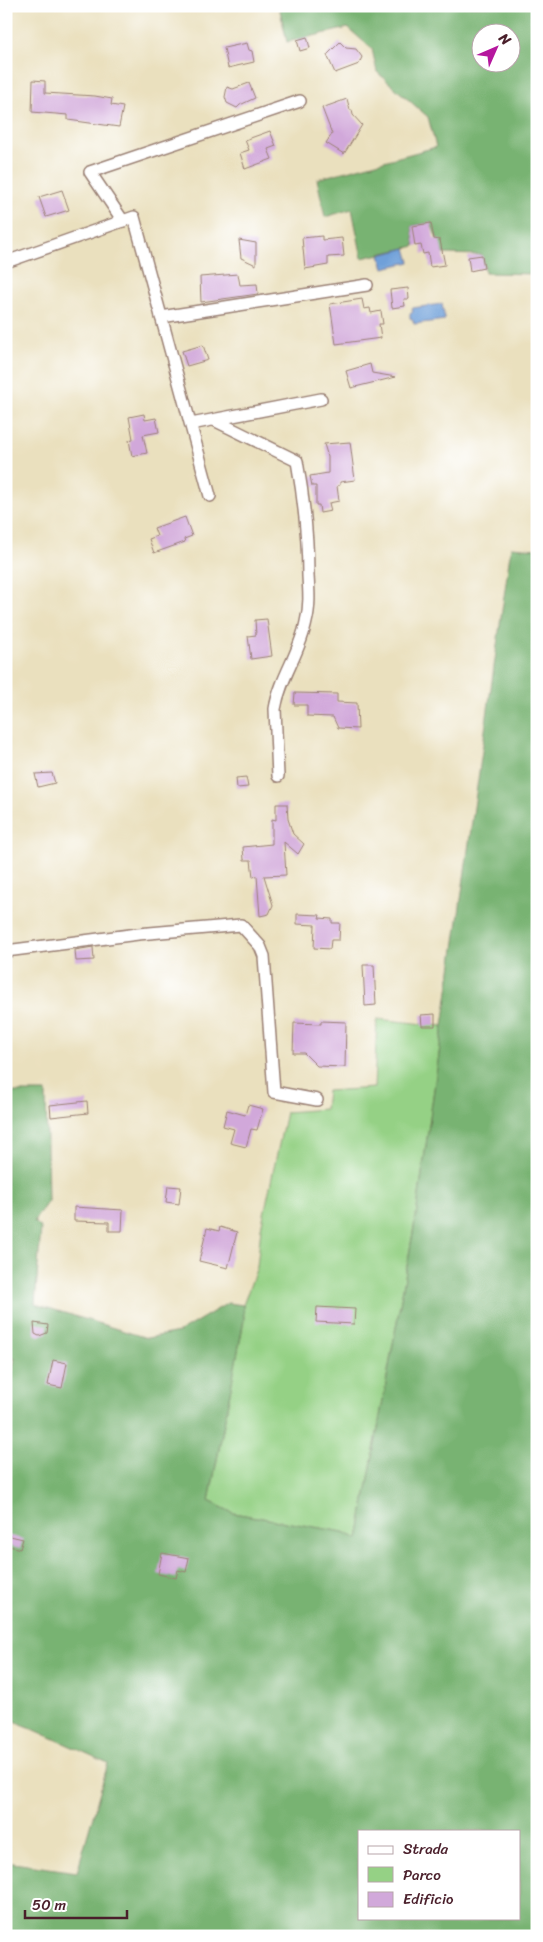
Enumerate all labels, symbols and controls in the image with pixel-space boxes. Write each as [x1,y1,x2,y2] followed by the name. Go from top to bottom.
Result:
[470,22,520,72] north arrow
[492,26,517,52] text: N
[358,1830,520,1920] legend
[403,1836,449,1862] text: Strada
[403,1862,441,1888] text: Parco
[403,1886,454,1912] text: Edificio
[25,1887,128,1919] scale bar
[32,1892,67,1918] text: 50 m

